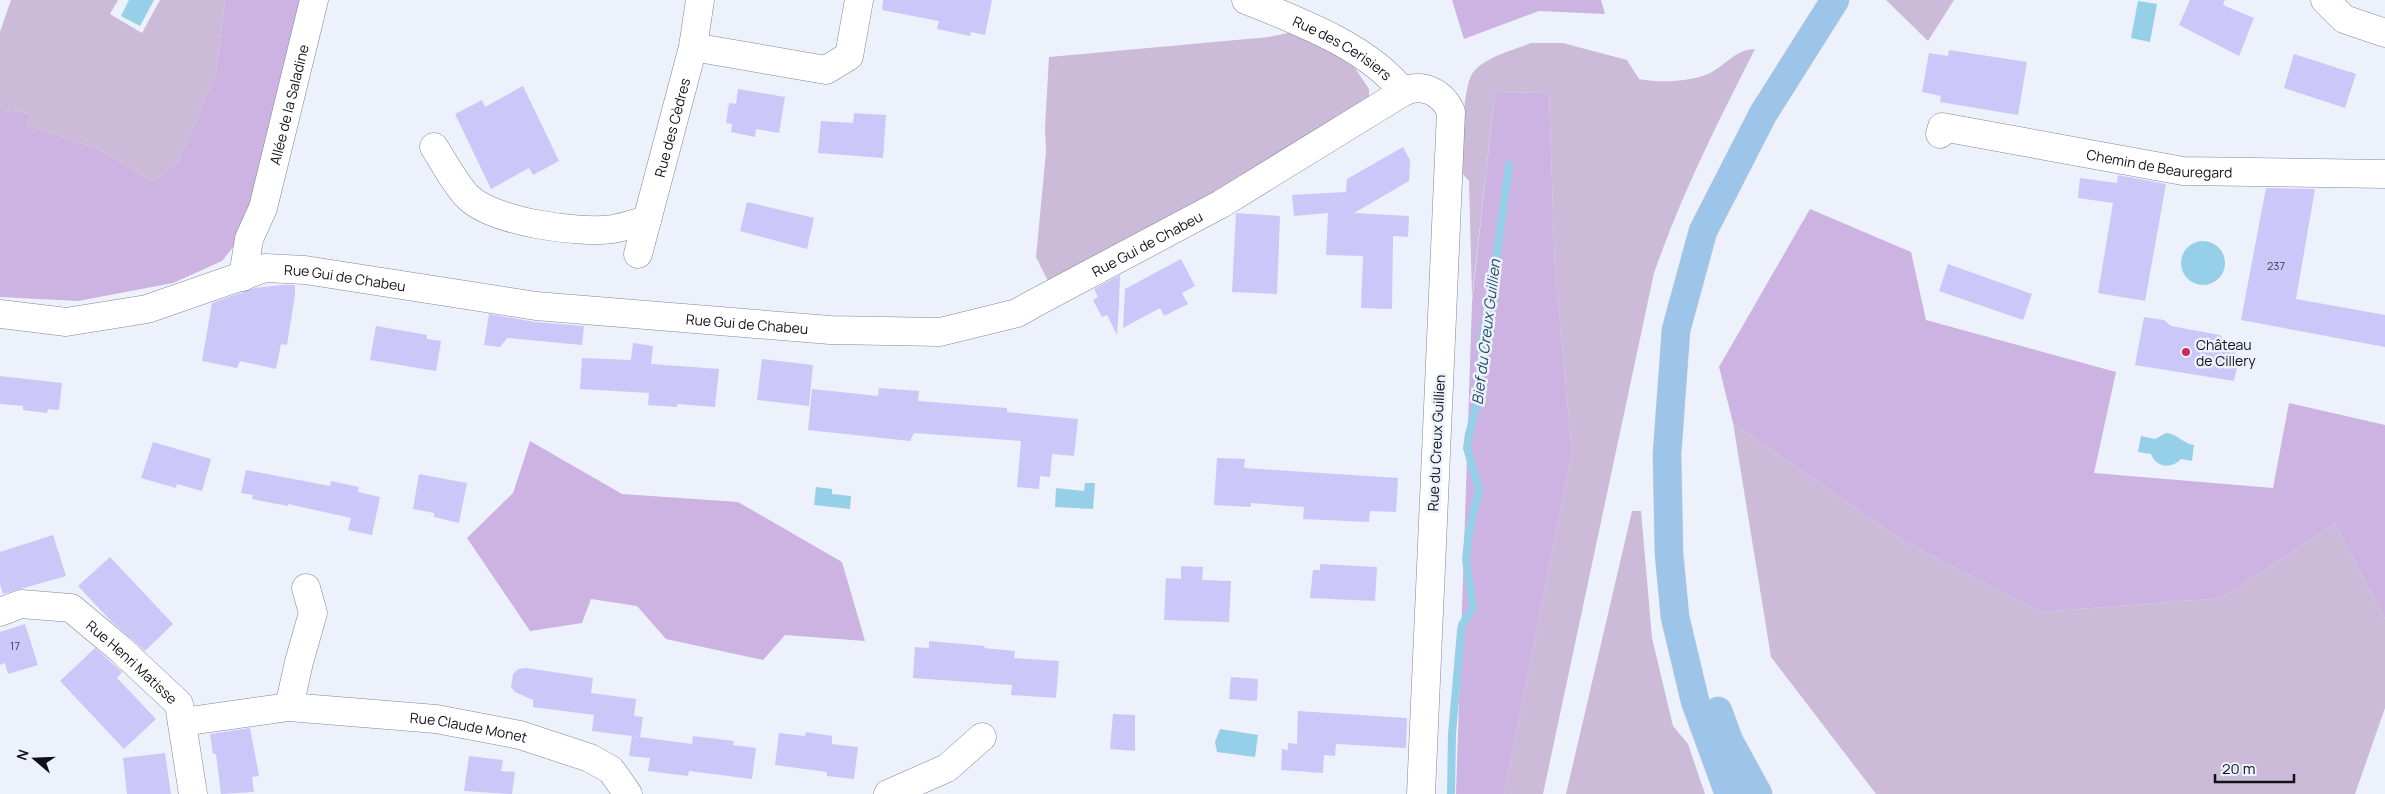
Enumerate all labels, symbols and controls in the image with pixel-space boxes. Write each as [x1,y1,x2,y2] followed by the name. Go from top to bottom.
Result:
[1290,11,1396,84] street label: Rue des Cerisiers
[264,42,312,167] street label: Allée de la Saladine
[649,76,694,179] street label: Rue des Cèdres
[2085,144,2232,181] street label: Chemin de Beauregard
[1088,206,1206,281] street label: Rue Gui de Chabeu
[1467,257,1505,406] water label: Bief du Creux Guillien
[2267,258,2285,273] house number: 237
[284,259,407,295] street label: Rue Gui de Chabeu
[685,309,809,338] street label: Rue Gui de Chabeu
[2196,335,2256,370] place label: Château de Cillery
[2180,346,2192,358] marker: Château de Cillery
[1423,374,1449,512] street label: Rue du Creux Guillien
[83,615,182,708] street label: Rue Henri Matisse
[10,638,20,653] house number: 17
[409,707,530,746] street label: Rue Claude Monet
[10,734,60,784] north arrow
[12,747,33,762] text: N
[2215,752,2294,784] scale bar
[2222,758,2255,779] text: 20 m

